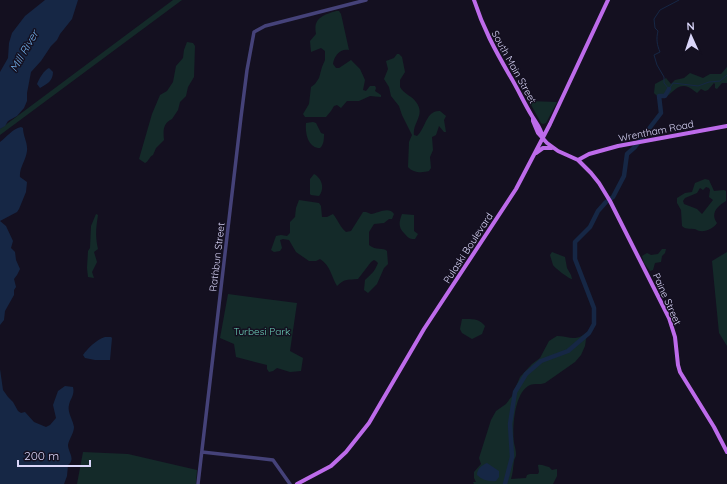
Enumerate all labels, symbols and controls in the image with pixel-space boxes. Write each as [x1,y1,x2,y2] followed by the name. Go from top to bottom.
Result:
[671,16,711,56] north arrow
[686,19,695,33] text: N
[7,26,42,74] water label: Mill River
[489,28,540,106] street label: South Main Street
[617,117,695,145] street label: Wrentham Road
[440,210,496,286] street label: Pulaski Boulevard
[206,221,228,292] street label: Rathbun Street
[650,271,684,328] street label: Paine Street
[234,325,290,338] park label: Turbesi Park
[18,442,90,468] scale bar
[24,448,59,463] text: 200 m

